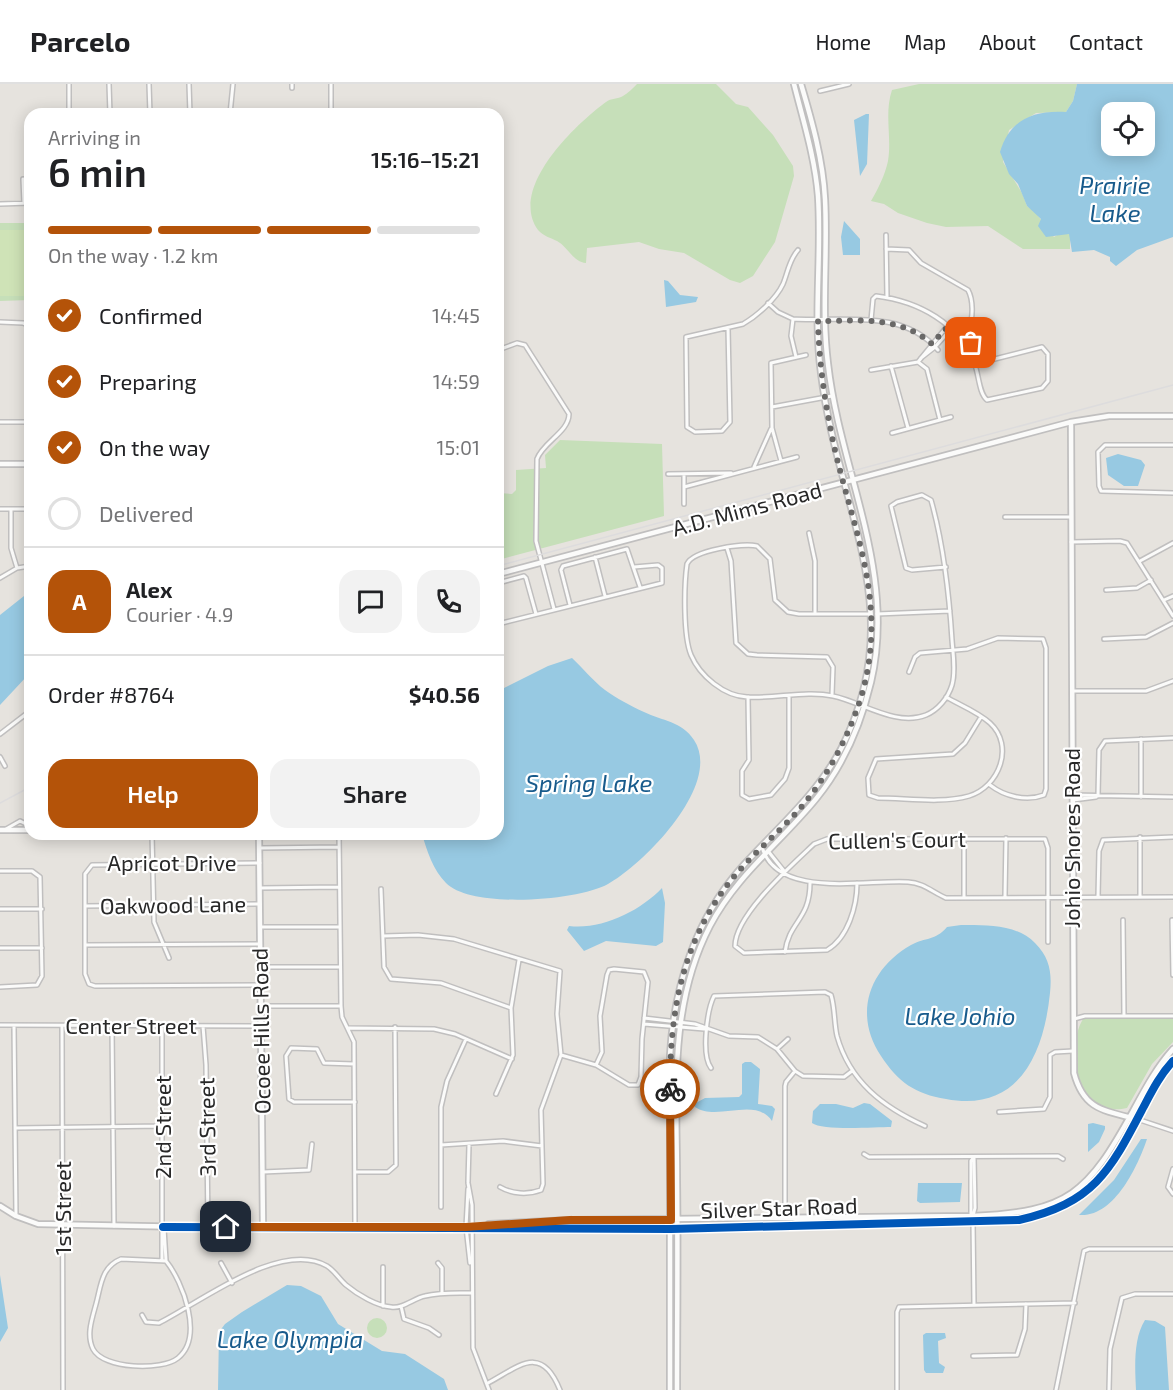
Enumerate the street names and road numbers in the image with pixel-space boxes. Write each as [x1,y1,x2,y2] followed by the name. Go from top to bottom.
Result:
[669,476,824,541] street label: A.D. Mims Road
[1058,748,1084,928] street label: Johio Shores Road
[828,825,966,853] street label: Cullen's Court
[107,849,237,875] street label: Apricot Drive
[100,890,246,918] street label: Oakwood Lane
[246,948,274,1114] street label: Ocoee Hills Road
[65,1012,197,1038] street label: Center Street
[149,1075,175,1179] street label: 2nd Street
[192,1077,220,1177] street label: 3rd Street
[49,1161,75,1255] street label: 1st Street
[700,1191,858,1223] street label: Silver Star Road

